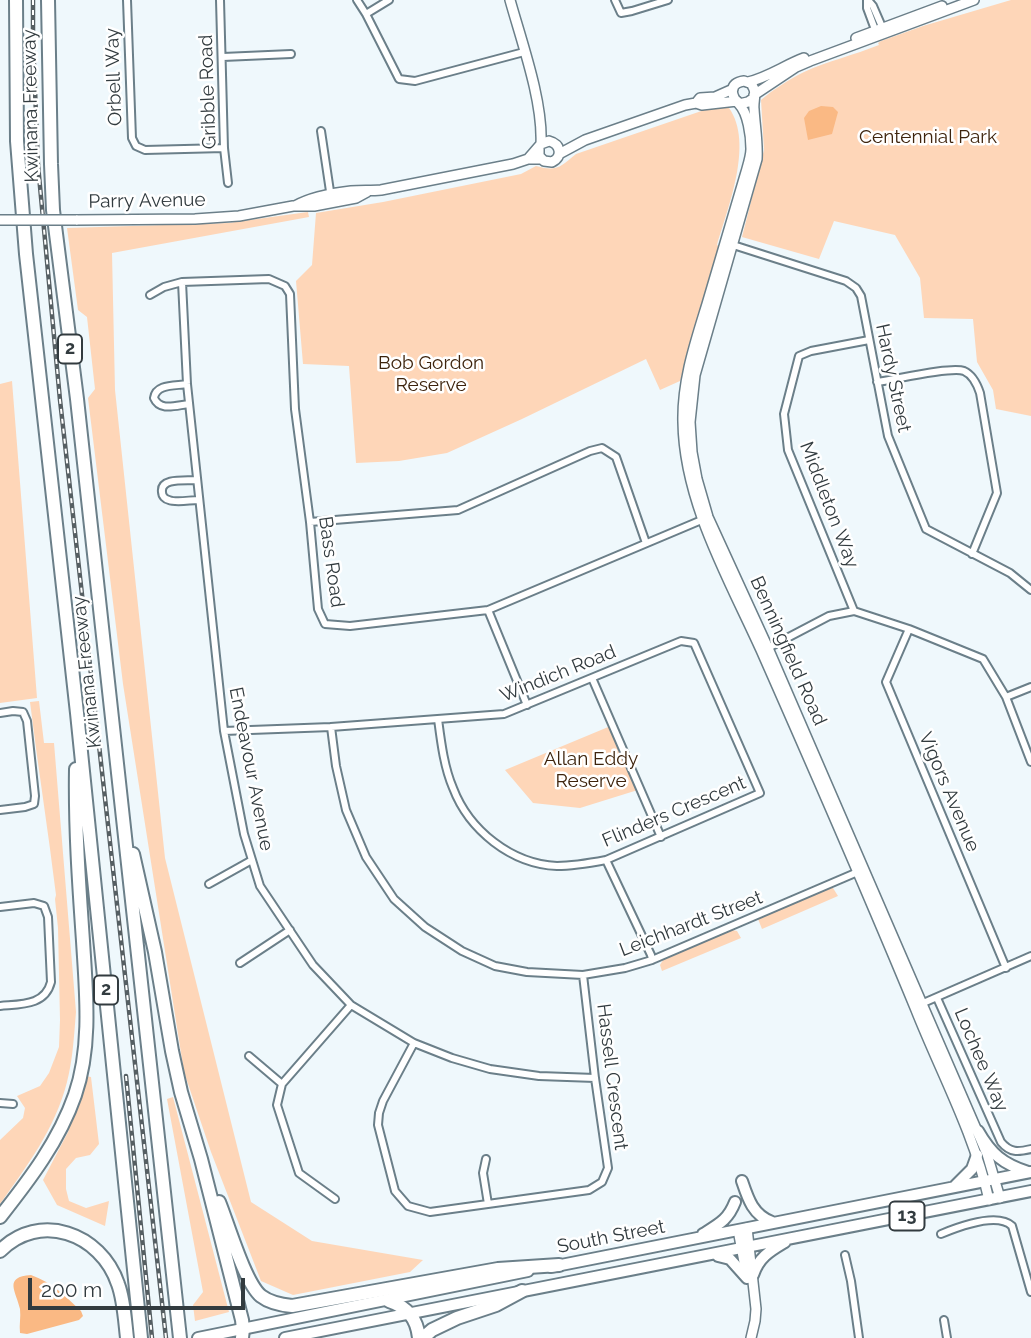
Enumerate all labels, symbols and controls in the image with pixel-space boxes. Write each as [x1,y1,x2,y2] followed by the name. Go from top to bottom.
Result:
[101,28,127,126] street label: Orbell Way
[18,29,44,183] street label: Kwinana Freeway
[195,34,221,150] street label: Gribble Road
[859,126,997,148] park label: Centennial Park
[88,189,206,213] street label: Parry Avenue
[870,322,916,434] street label: Hardy Street
[58,334,82,363] road number: 2
[378,352,484,396] park label: Bob Gordon Reserve
[794,439,864,571] street label: Middleton Way
[313,515,349,609] street label: Bass Road
[745,573,831,729] street label: Benningfield Road
[68,595,106,749] street label: Kwinana Freeway
[497,640,619,708] street label: Windich Road
[224,685,278,853] street label: Endeavour Avenue
[914,729,984,855] street label: Vigors Avenue
[544,748,638,792] park label: Allan Eddy Reserve
[599,771,749,853] street label: Flinders Crescent
[616,886,766,962] street label: Leichhardt Street
[94,975,118,1004] road number: 2
[592,1002,632,1152] street label: Hassell Crescent
[949,1005,1013,1115] street label: Lochee Way
[890,1202,925,1231] road number: 13
[555,1215,667,1259] street label: South Street
[32,1264,248,1308] scale bar
[41,1277,102,1302] text: 200 m

